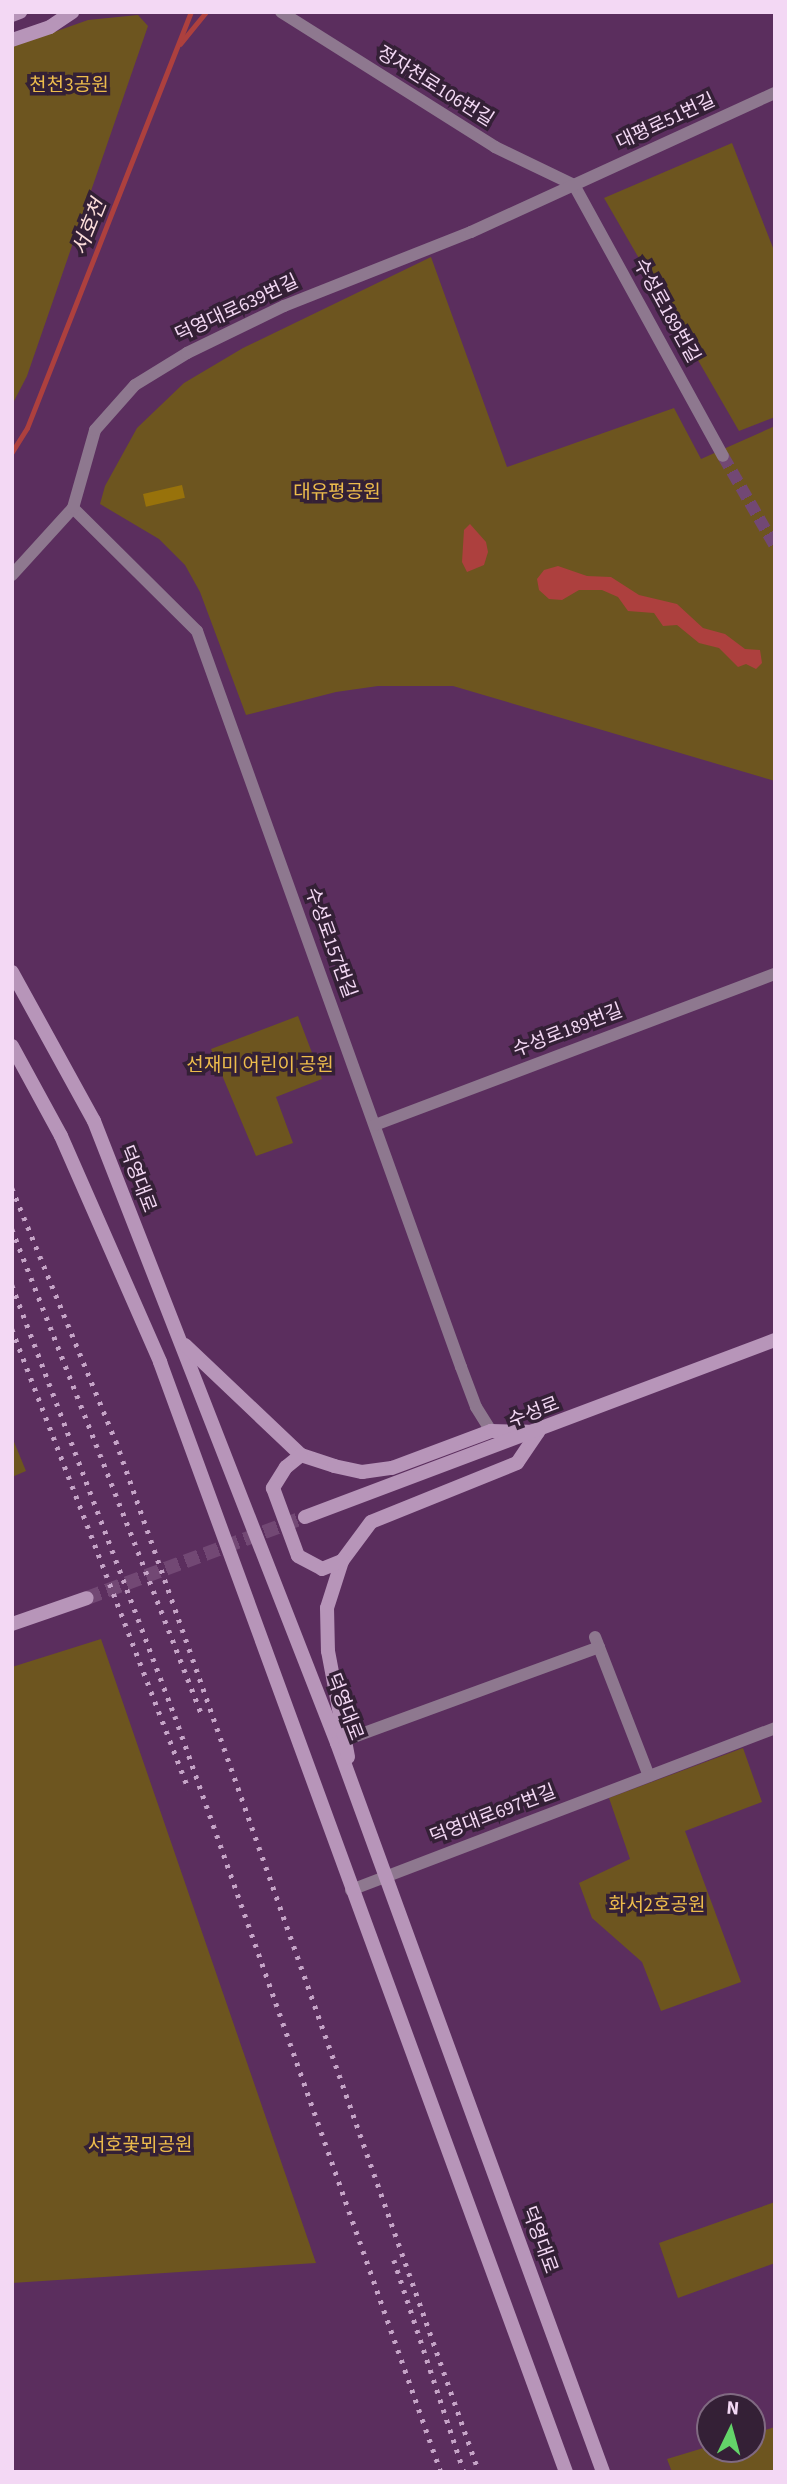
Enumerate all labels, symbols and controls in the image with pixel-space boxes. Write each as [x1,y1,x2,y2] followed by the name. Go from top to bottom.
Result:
[372,42,498,132] street label: 정자천로106번길
[29,75,109,97] park label: 천천3공원
[613,89,719,155] street label: 대평로51번길
[66,195,112,259] water label: 서호천
[628,255,704,367] street label: 수성로189번길
[172,271,302,347] street label: 덕영대로639번길
[293,482,381,504] park label: 대유평공원
[299,885,361,1001] street label: 수성로157번길
[510,1000,626,1062] street label: 수성로189번길
[186,1055,334,1077] park label: 선재미 어린이 공원
[114,1142,160,1216] street label: 덕영대로
[505,1393,563,1433] street label: 수성로
[321,1670,367,1744] street label: 덕영대로
[427,1780,559,1850] street label: 덕영대로697번길
[609,1895,705,1917] park label: 화서2호공원
[88,2135,192,2157] park label: 서호꽃뫼공원
[516,2203,562,2277] street label: 덕영대로
[696,2393,766,2463] north arrow
[725,2395,740,2423] text: N

